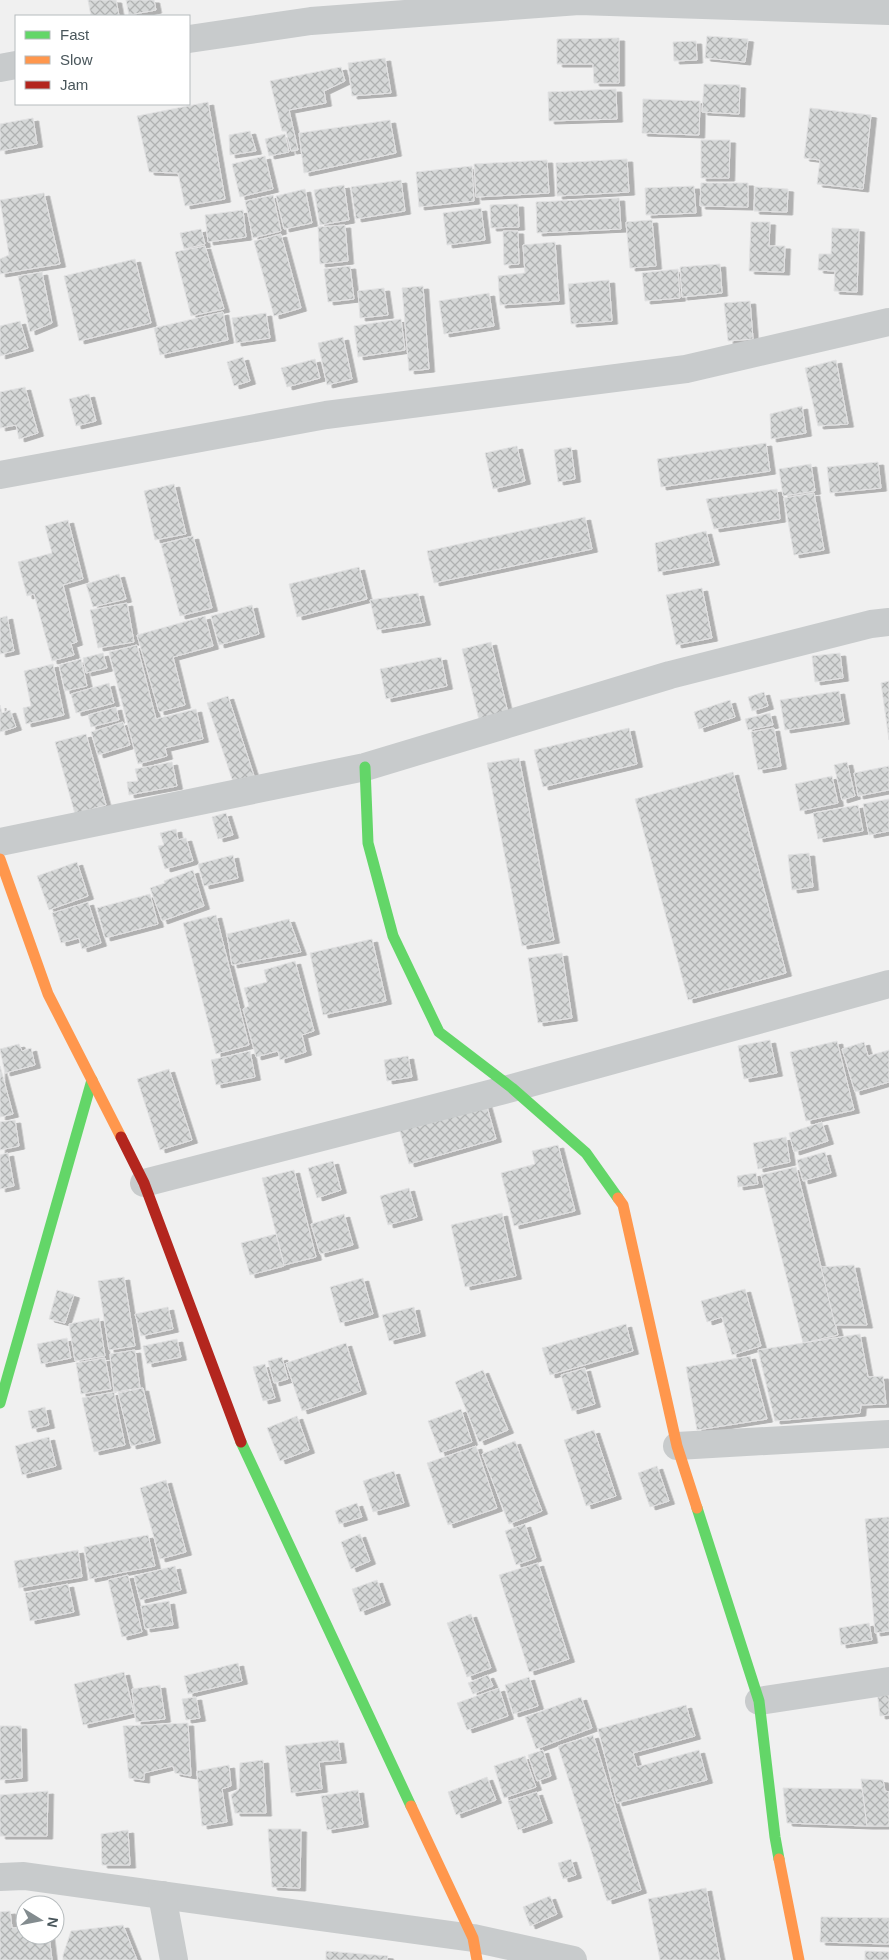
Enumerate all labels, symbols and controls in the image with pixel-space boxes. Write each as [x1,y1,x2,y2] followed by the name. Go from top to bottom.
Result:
[15,15,190,105] legend
[60,26,90,43] text: Fast
[60,51,93,68] text: Slow
[60,76,88,93] text: Jam
[15,1895,65,1945] north arrow
[44,1916,62,1929] text: N

